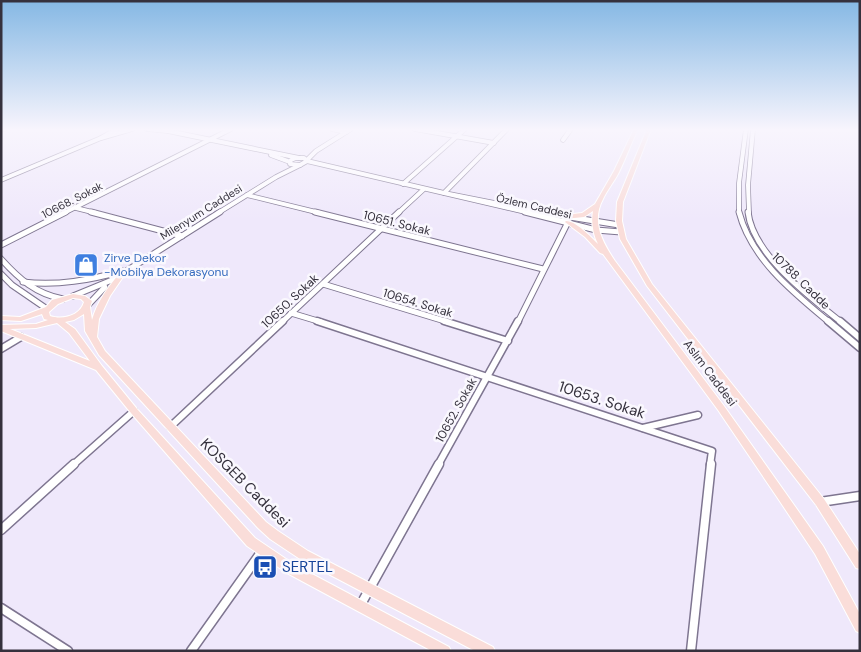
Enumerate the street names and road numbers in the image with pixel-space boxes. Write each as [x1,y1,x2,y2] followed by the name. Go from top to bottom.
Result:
[39,178,105,221] street label: 10668. Sokak
[157,181,245,243] street label: Milenyum Caddesi
[495,191,573,221] street label: Özlem Caddesi
[362,207,432,239] street label: 10651. Sokak
[768,249,834,313] street label: 10788. Cadde
[258,270,322,332] street label: 10650. Sokak
[381,285,455,321] street label: 10654. Sokak
[680,337,740,410] street label: Aslım Caddesi
[432,375,480,445] street label: 10652. Sokak
[556,377,648,424] street label: 10653. Sokak
[196,434,294,532] street label: KOSGEB Caddesi

